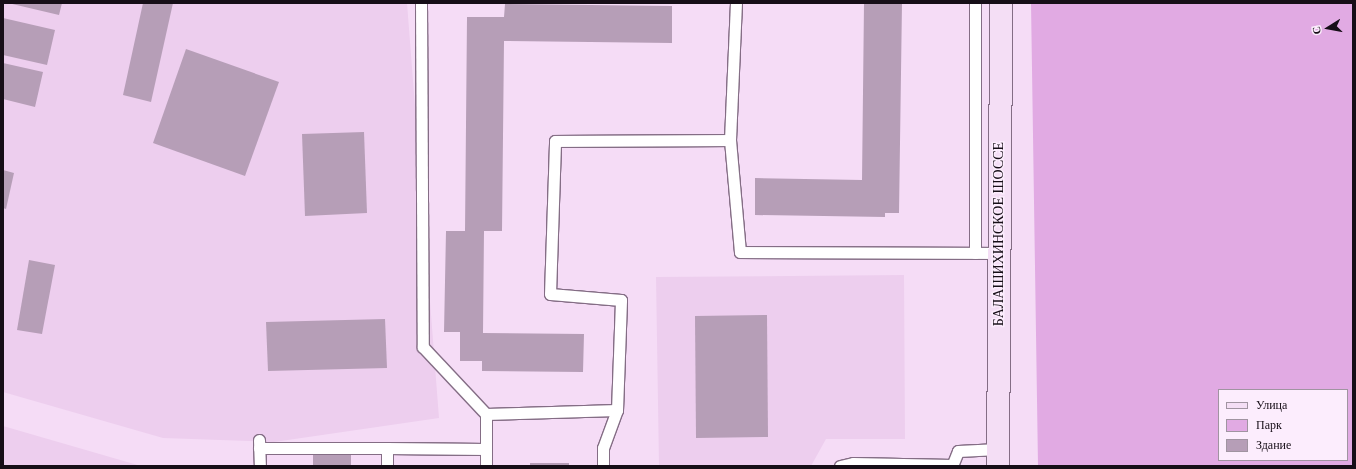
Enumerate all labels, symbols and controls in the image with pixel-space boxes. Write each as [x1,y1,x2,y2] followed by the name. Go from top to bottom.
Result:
[1308,8,1348,48] north arrow
[1310,25,1323,35] text: С
[991,142,1007,326] street label: БАЛАШИХИНСКОЕ ШОССЕ
[1218,389,1348,461] legend
[1256,398,1287,412] text: Улица
[1256,418,1282,432] text: Парк
[1256,438,1291,452] text: Здание

